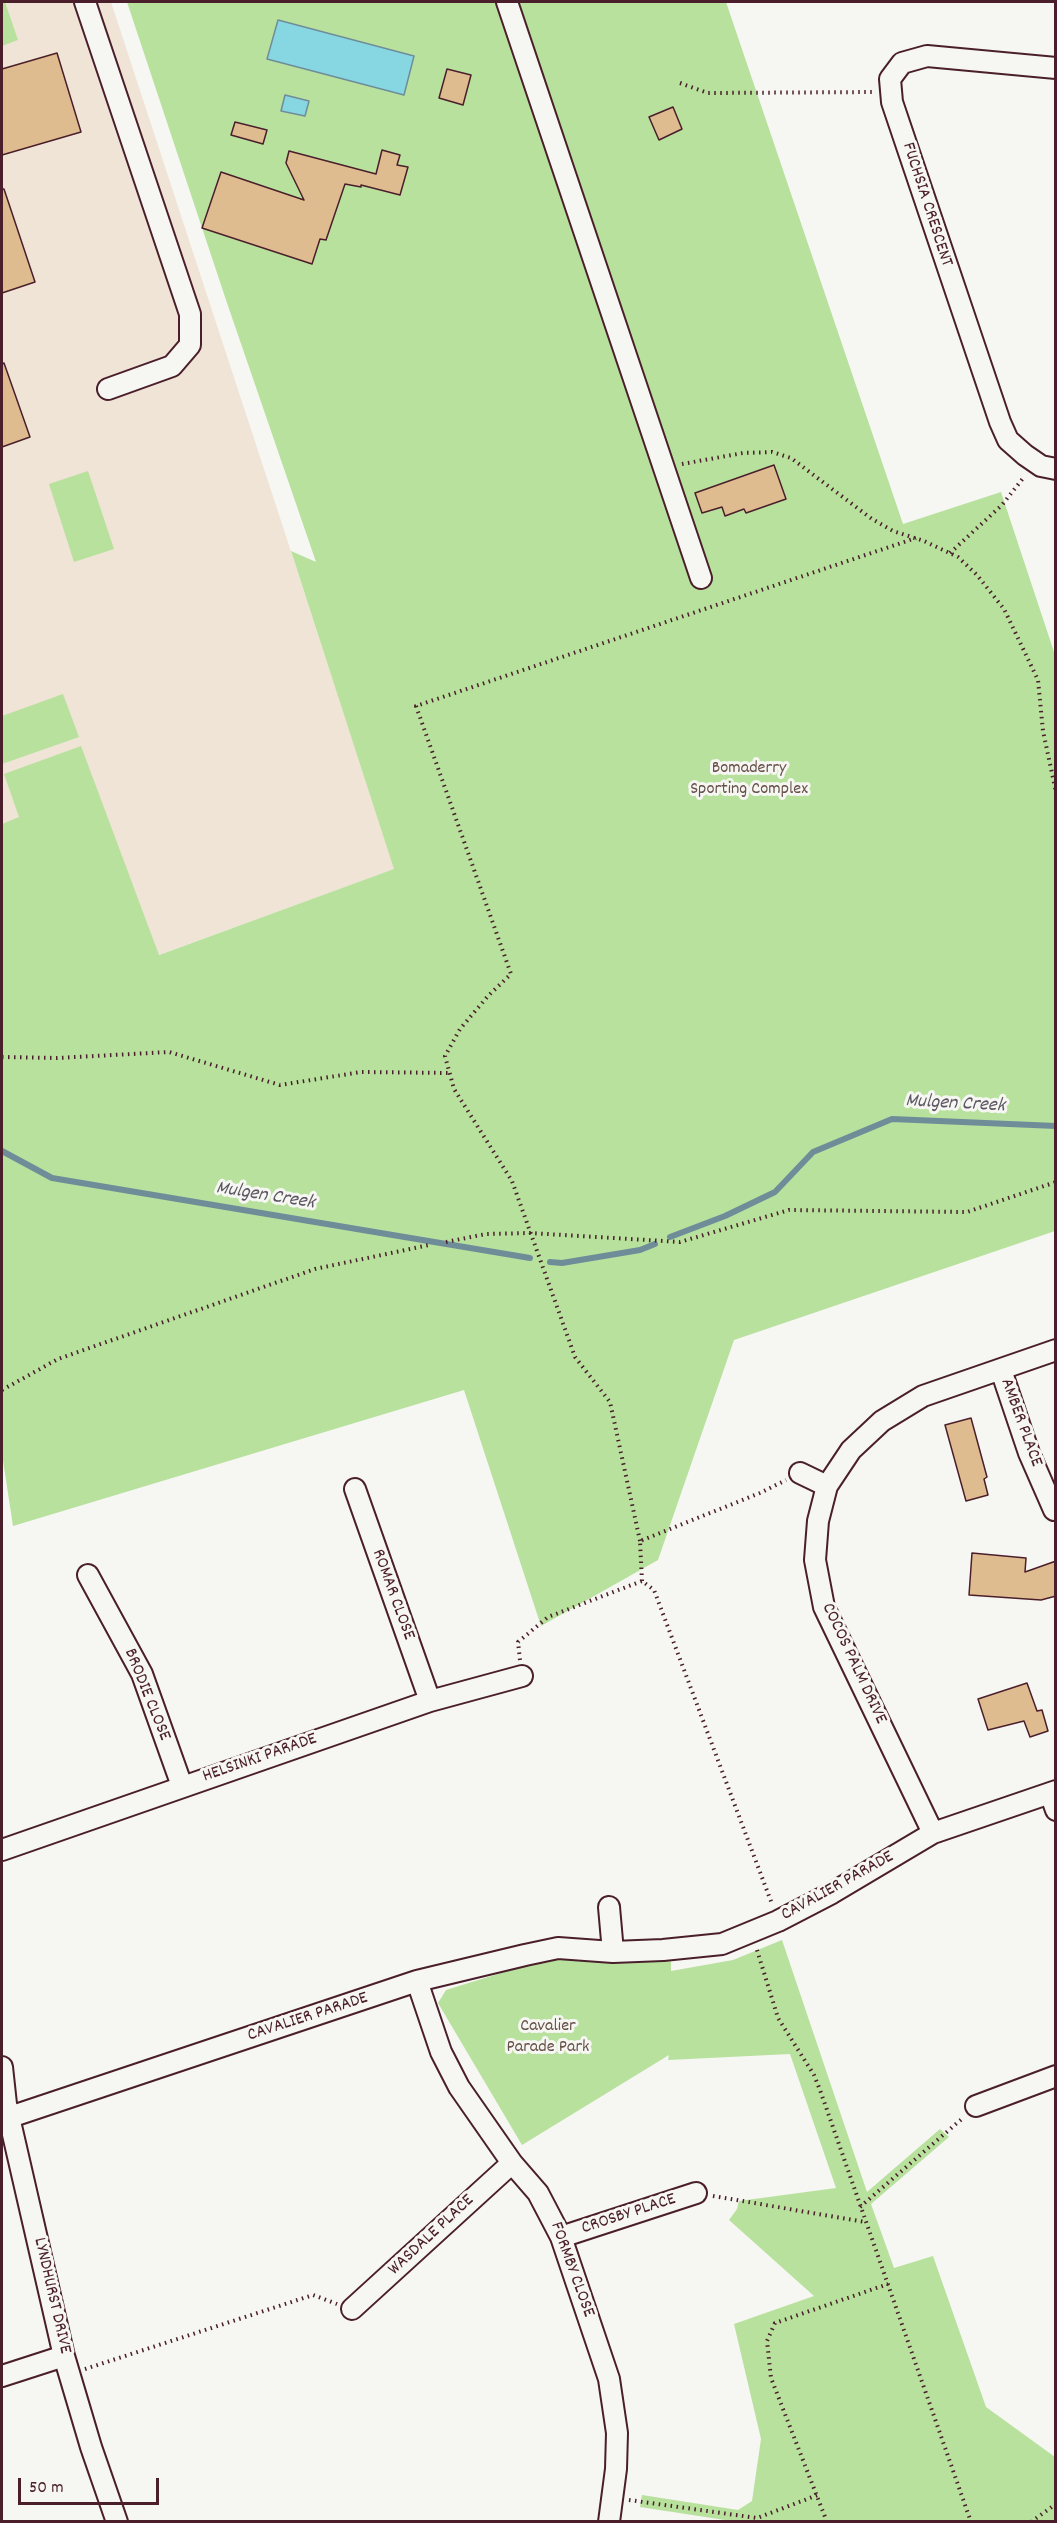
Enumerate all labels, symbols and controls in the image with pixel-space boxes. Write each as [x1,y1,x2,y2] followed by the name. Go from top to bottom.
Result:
[896,140,956,270] street label: FUCHSIA CRESCENT
[690,759,808,802] park label: Bomaderry Sporting Complex
[905,1090,1005,1120] water label: Mulgen Creek
[214,1177,316,1217] water label: Mulgen Creek
[994,1376,1046,1470] street label: AMBER PLACE
[366,1547,418,1643] street label: ROMAR CLOSE
[816,1600,890,1728] street label: COCOS PALM DRIVE
[118,1646,174,1744] street label: BRODIE CLOSE
[200,1729,320,1789] street label: HELSINKI PARADE
[778,1847,898,1927] street label: CAVALIER PARADE
[245,1988,371,2048] street label: CAVALIER PARADE
[507,2017,589,2060] park label: Cavalier Parade Park
[579,2190,679,2240] street label: CROSBY PLACE
[385,2191,479,2281] street label: WASDALE PLACE
[544,2220,598,2320] street label: FORMBY CLOSE
[27,2236,75,2356] street label: LYNDHURST DRIVE
[21,2466,162,2504] scale bar
[29,2476,64,2501] text: 50 m

